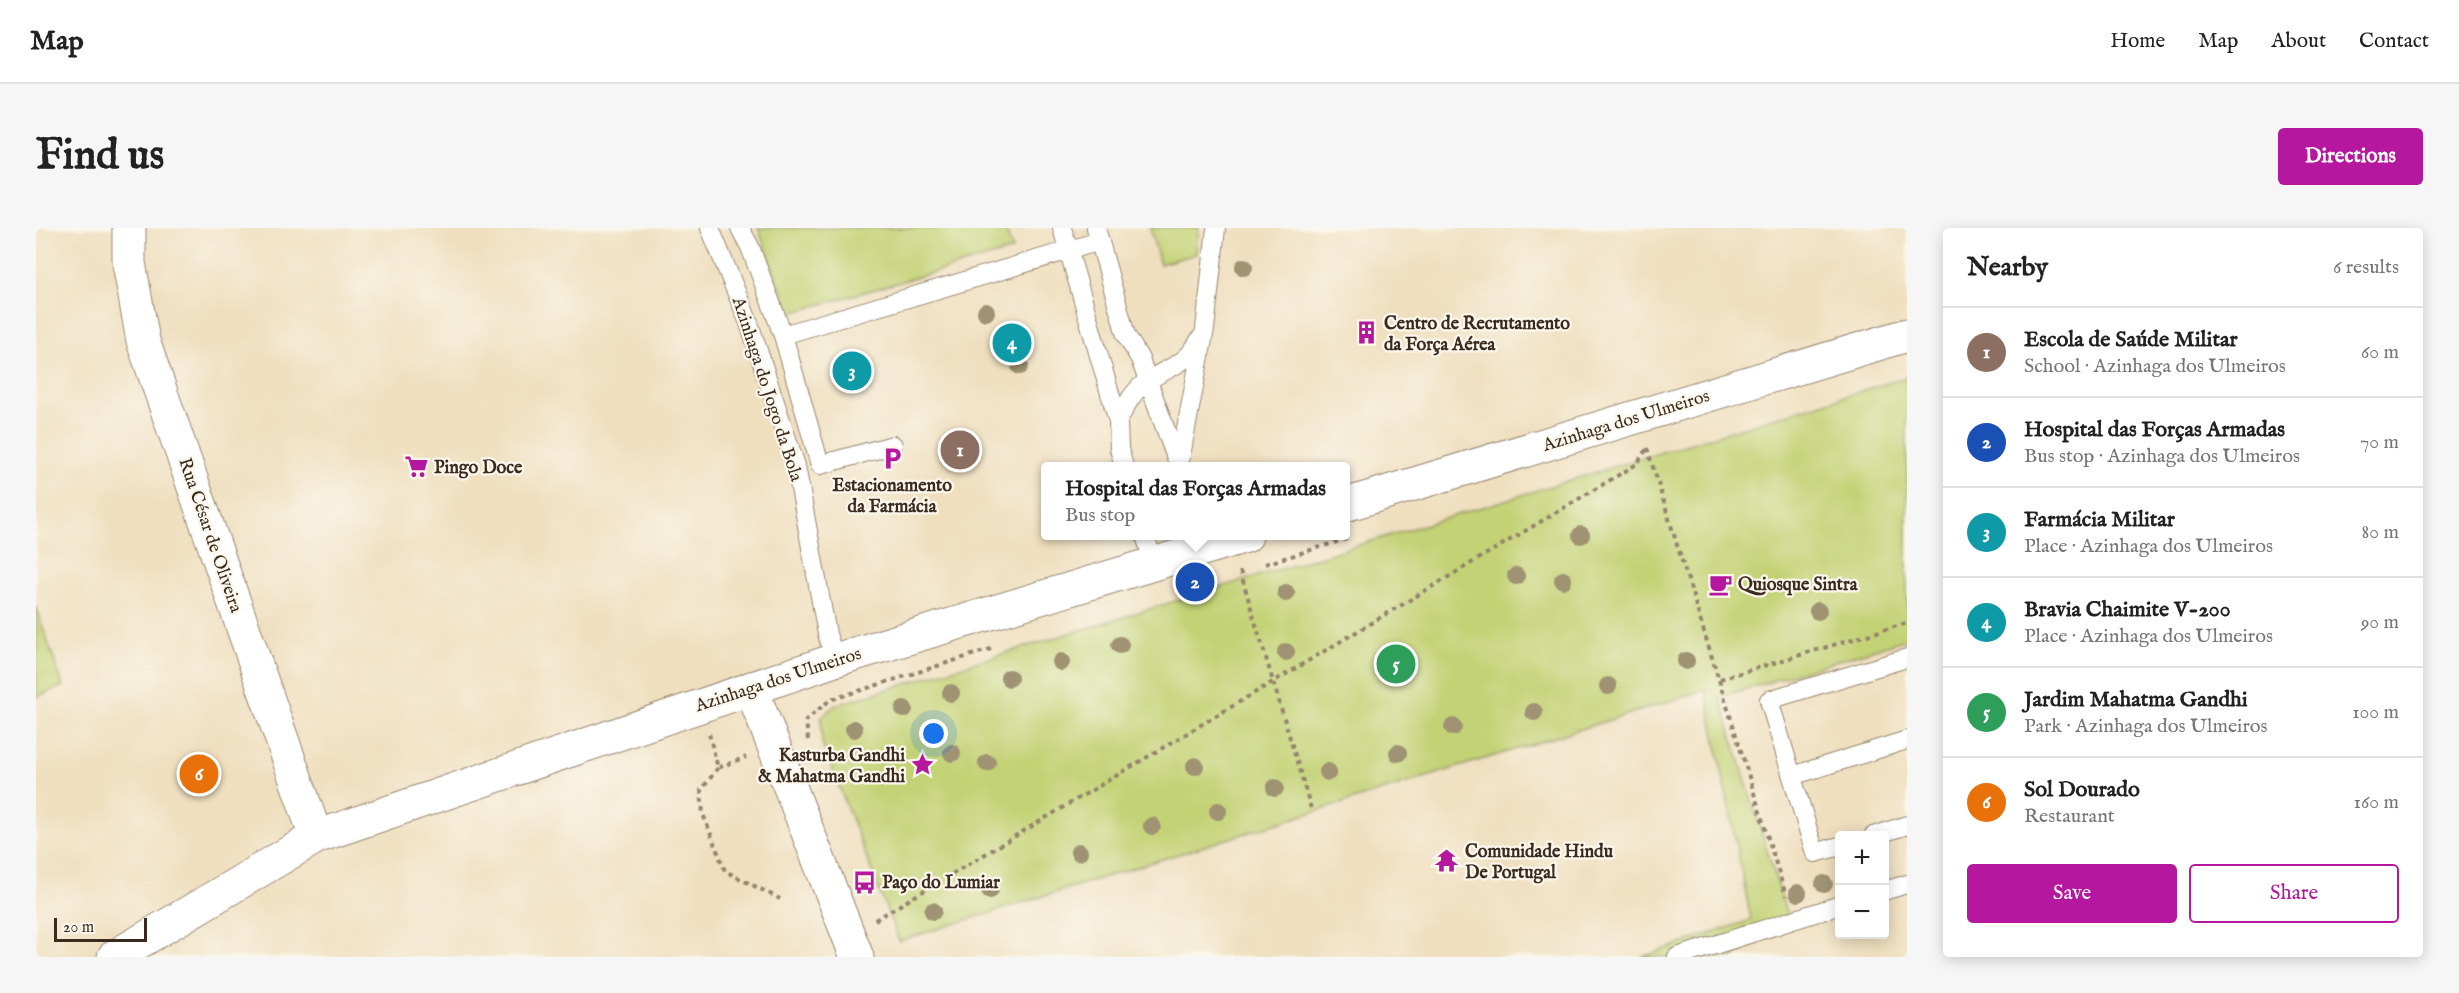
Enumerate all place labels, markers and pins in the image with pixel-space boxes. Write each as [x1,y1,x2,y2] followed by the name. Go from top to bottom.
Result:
[1384,313,1570,357] place label: Centro de Recrutamento da Força Aérea
[992,320,1032,366] pin: 4
[1353,320,1379,346] building icon: Centro de Recrutamento da Força Aérea
[832,348,872,394] pin: 3
[940,428,980,472] pin: 1
[879,446,905,472] parking icon: Estacionamento da Farmácia
[403,454,429,480] supermarket icon: Pingo Doce
[434,457,523,480] place label: Pingo Doce
[832,475,952,519] place label: Estacionamento da Farmácia
[1176,560,1214,604] pin: 2
[1707,571,1733,597] cafe icon: Quiosque Sintra
[1738,574,1859,597] place label: Quiosque Sintra
[1376,642,1416,686] pin: 5
[758,745,905,789] place label: Kasturba Gandhi & Mahatma Gandhi
[180,752,218,796] pin: 6
[910,752,936,778] place icon: Kasturba Gandhi & Mahatma Gandhi
[1465,841,1614,885] place label: Comunidade Hindu De Portugal
[1434,848,1460,874] temple icon: Comunidade Hindu De Portugal
[851,869,877,895] bus stop icon: Paço do Lumiar
[882,872,1000,895] place label: Paço do Lumiar

